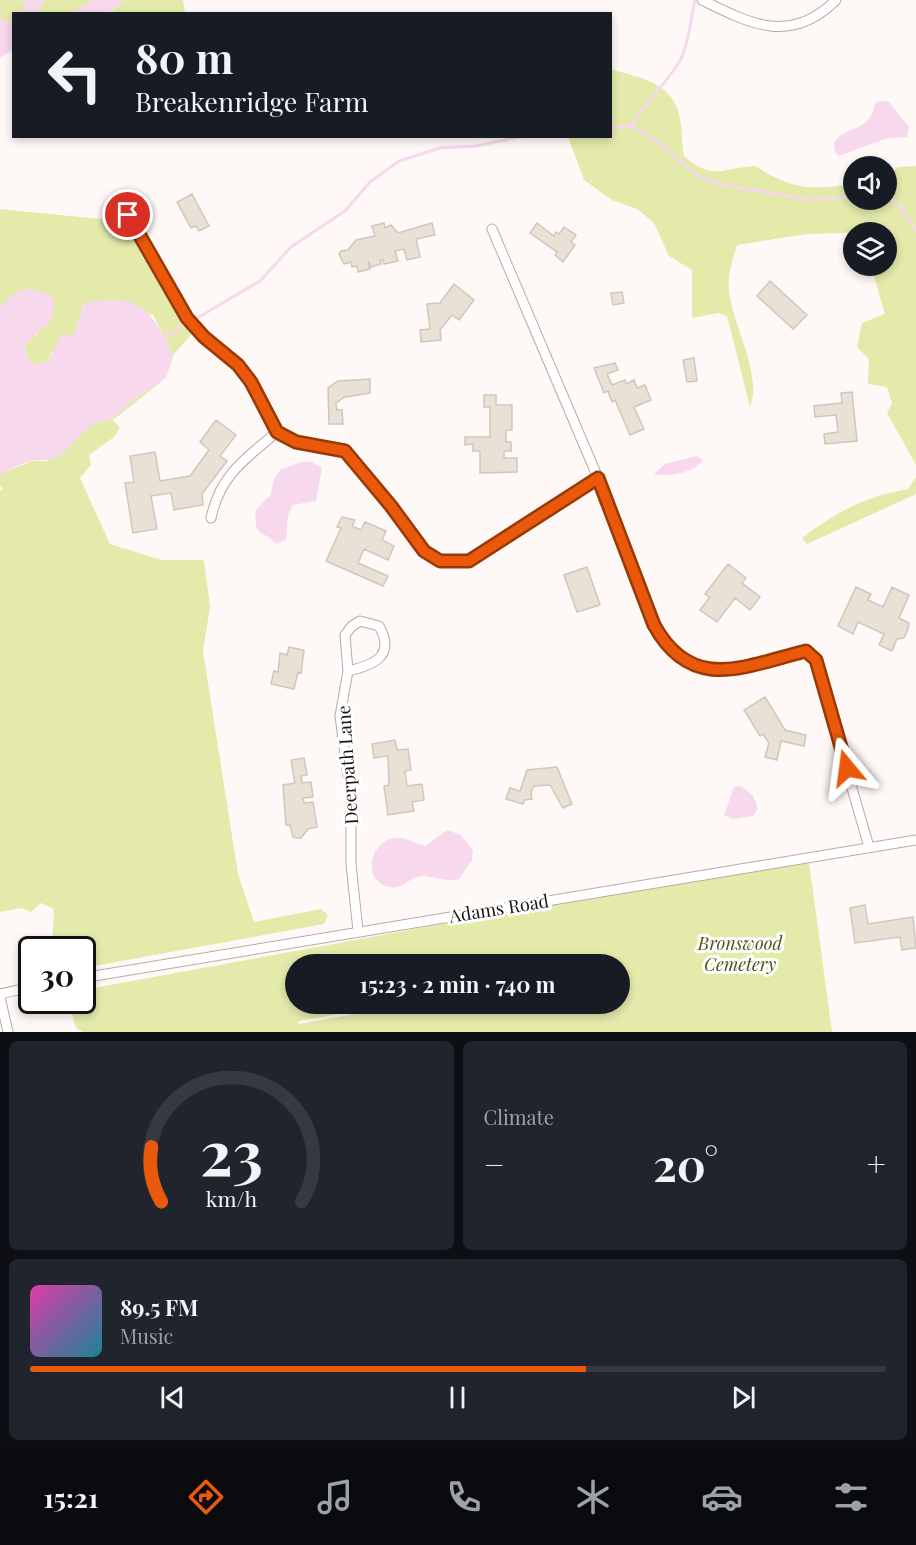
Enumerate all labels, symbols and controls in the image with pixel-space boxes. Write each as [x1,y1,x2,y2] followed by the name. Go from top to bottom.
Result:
[135,29,233,85] text: 80 m
[36,36,114,114] icon: left
[135,83,369,119] text: Breakenridge Farm
[843,156,897,276] map controls
[843,156,897,210] button: sound
[102,189,153,240] pin
[111,198,144,231] icon: arrive
[843,222,897,276] button: layers
[331,705,363,825] street label: Deerpath Lane
[815,736,879,800] position arrow
[447,888,551,928] street label: Adams Road
[697,931,783,976] park label: Bronswood Cemetery
[18,936,96,1014] speed limit sign: 30
[360,969,555,999] text: 15:23 · 2 min · 740 m
[484,1103,554,1130] text: Climate
[200,1108,263,1192] text: 23
[653,1133,718,1193] text: 20°
[484,1141,505,1185] text: −
[867,1141,886,1185] text: +
[206,1185,257,1213] text: km/h
[120,1292,198,1322] text: 89.5 FM
[120,1322,173,1349] text: Music
[156,1381,189,1414] icon: previous
[441,1381,474,1414] icon: pause
[727,1381,760,1414] icon: next
[185,1476,227,1518] icon: directions
[314,1476,356,1518] icon: music
[443,1476,485,1518] icon: phone
[572,1476,614,1518] icon: climate
[701,1476,743,1518] icon: car
[830,1476,872,1518] icon: filters
[44,1479,98,1515] text: 15:21

